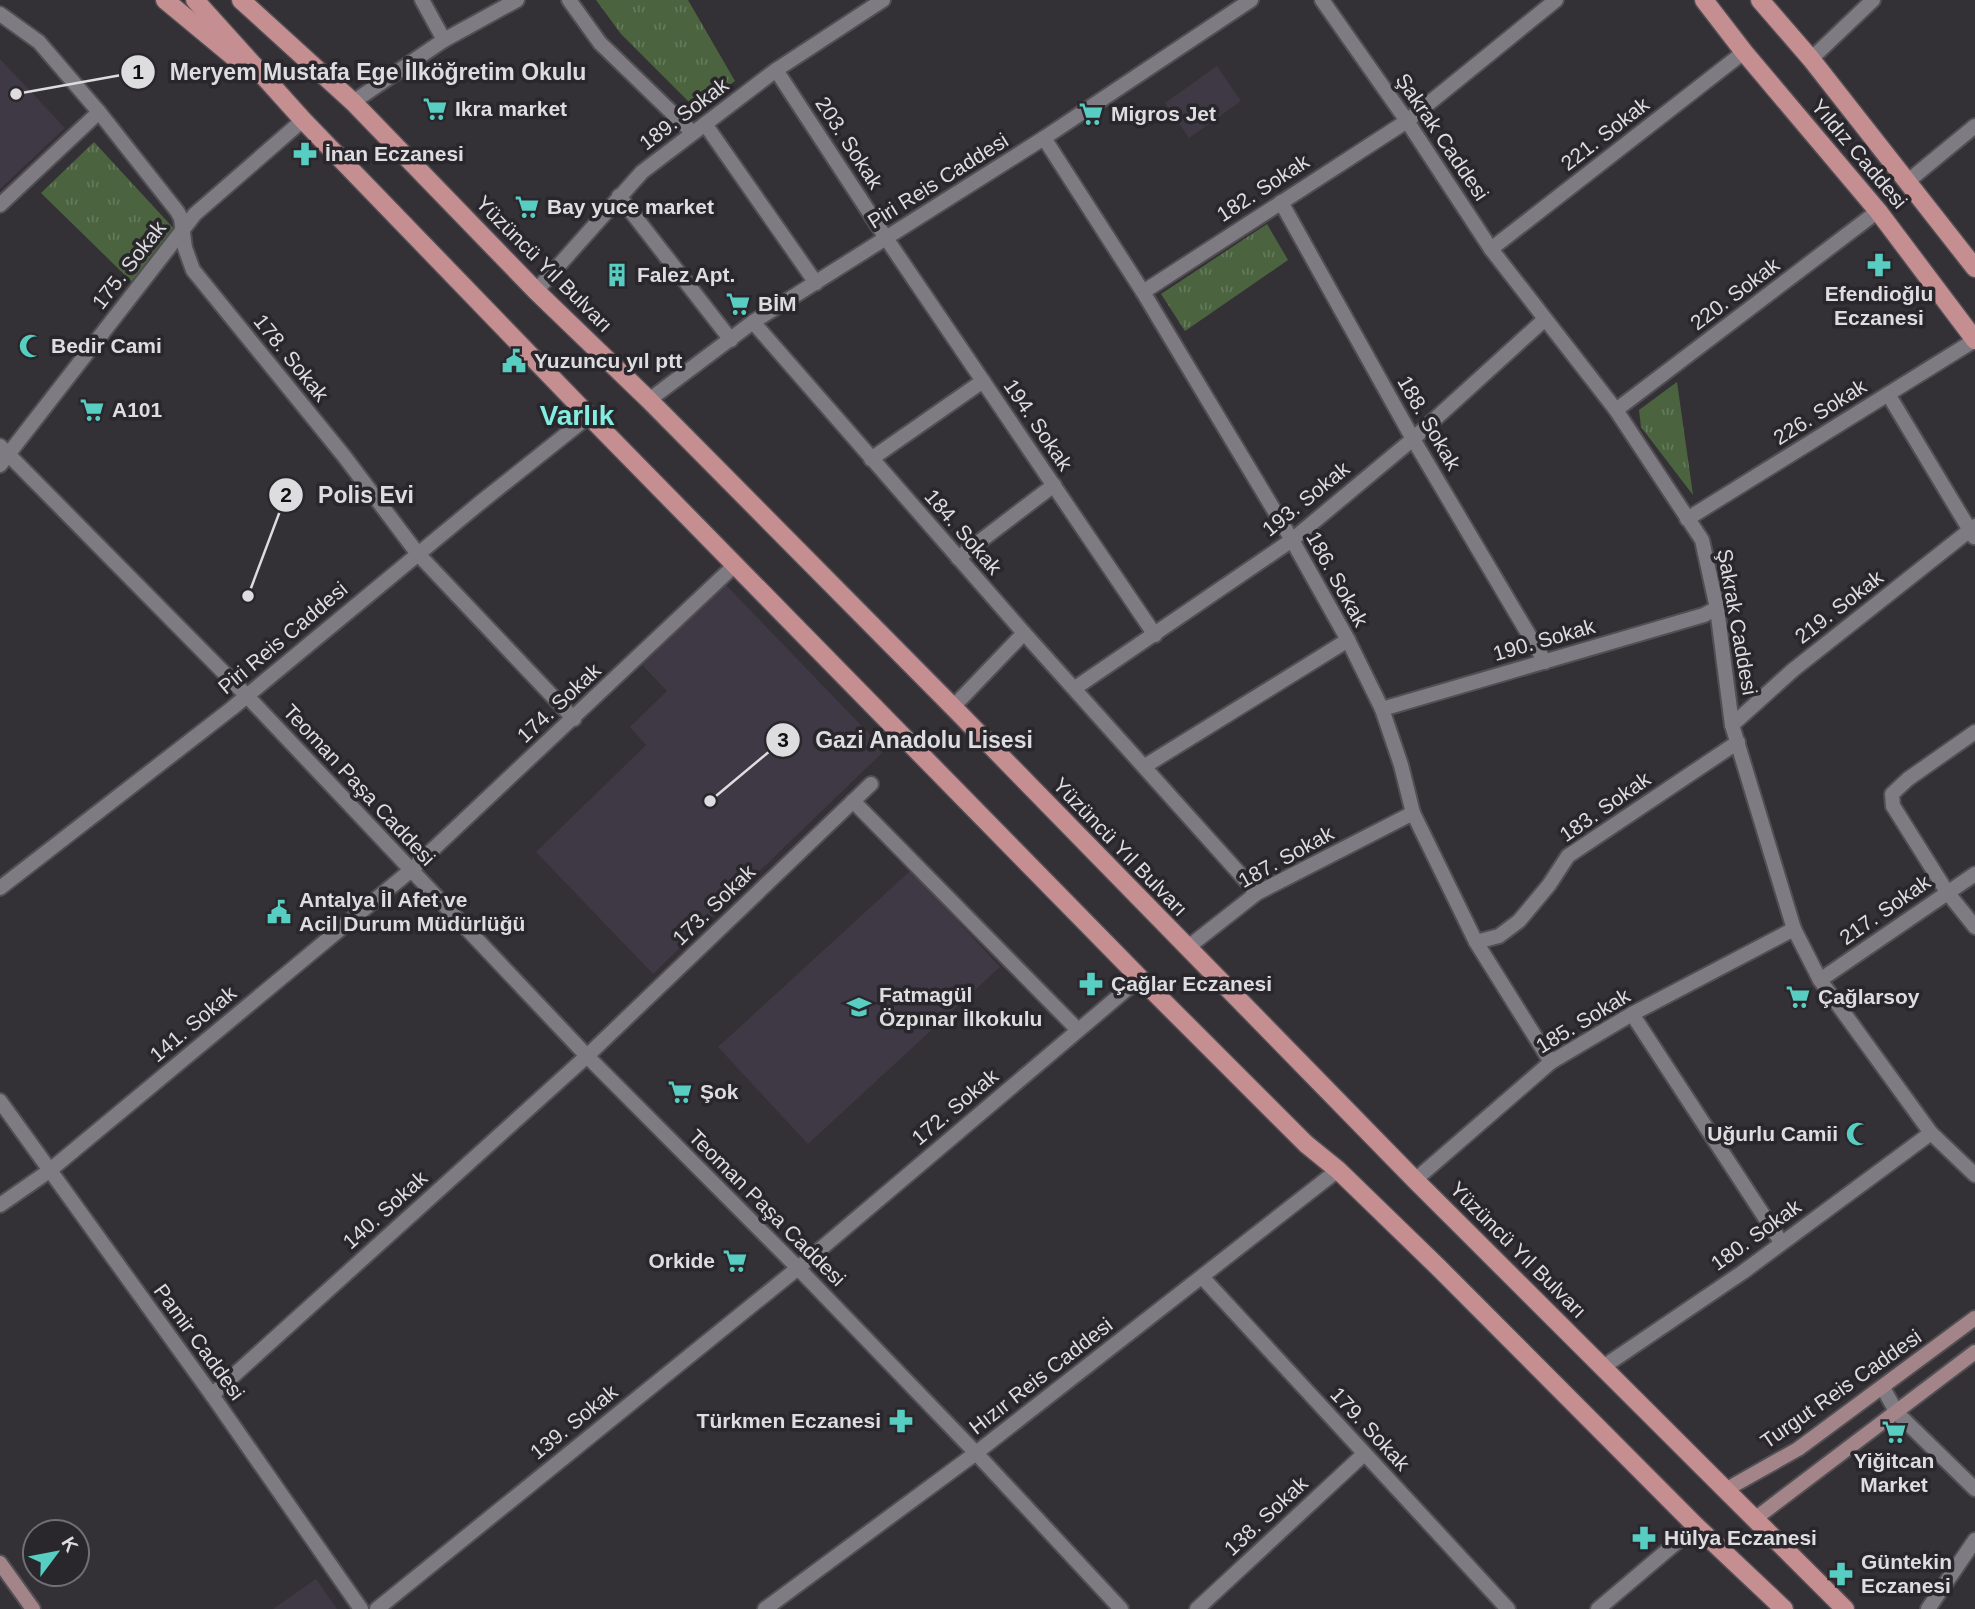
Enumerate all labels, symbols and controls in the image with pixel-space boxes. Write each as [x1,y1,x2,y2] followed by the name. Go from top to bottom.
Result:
[121,50,600,94] callout: Meryem Mustafa Ege İlköğretim Okulu
[170,59,586,85] text: Meryem Mustafa Ege İlköğretim Okulu
[132,60,144,83] text: 1
[1391,69,1493,205] street label: Şakrak Caddesi
[635,73,733,154] street label: 189. Sokak
[811,92,888,193] street label: 203. Sokak
[1556,92,1654,175] street label: 221. Sokak
[1807,94,1912,213] street label: Yıldız Caddesi
[421,95,449,123] supermarket icon: Ikra market
[455,97,567,120] place label: Ikra market
[1077,100,1105,128] supermarket icon: Migros Jet
[1111,102,1216,125] place label: Migros Jet
[863,128,1012,233] street label: Piri Reis Caddesi
[291,140,319,168] pharmacy icon: İnan Eczanesi
[325,142,464,165] place label: İnan Eczanesi
[1212,149,1313,226] street label: 182. Sokak
[472,191,617,336] street label: Yüzüncü Yıl Bulvarı
[513,193,541,221] supermarket icon: Bay yuce market
[547,195,714,218] place label: Bay yuce market
[87,216,170,313] street label: 175. Sokak
[1865,251,1893,279] pharmacy icon: Efendioğlu Eczanesi
[1686,253,1784,334] street label: 220. Sokak
[603,261,631,289] building icon: Falez Apt.
[637,263,735,286] place label: Falez Apt.
[1825,282,1933,329] place label: Efendioğlu Eczanesi
[724,290,752,318] supermarket icon: BİM
[758,292,797,315] place label: BİM
[249,310,334,406] street label: 178. Sokak
[17,332,45,360] mosque icon: Bedir Cami
[51,334,162,357] place label: Bedir Cami
[500,347,528,375] public building icon: Yuzuncu yıl ptt
[534,349,682,372] place label: Yuzuncu yıl ptt
[1393,371,1466,474] street label: 188. Sokak
[1769,374,1871,449] street label: 226. Sokak
[1000,375,1078,475] street label: 194. Sokak
[78,396,106,424] supermarket icon: A101
[112,398,163,421] place label: A101
[540,400,615,431] district label: Varlık
[1258,456,1354,541] street label: 193. Sokak
[269,473,428,517] callout: Polis Evi
[318,482,414,508] text: Polis Evi
[280,483,292,506] text: 2
[920,484,1007,579] street label: 184. Sokak
[1302,527,1373,631] street label: 186. Sokak
[1713,547,1762,697] street label: Şakrak Caddesi
[1790,565,1888,648] street label: 219. Sokak
[214,577,352,698] street label: Piri Reis Caddesi
[1490,614,1598,665] street label: 190. Sokak
[512,658,605,747] street label: 174. Sokak
[279,700,440,870] street label: Teoman Paşa Caddesi
[766,718,1047,762] callout: Gazi Anadolu Lisesi
[815,727,1033,753] text: Gazi Anadolu Lisesi
[777,728,789,751] text: 3
[1555,767,1655,846] street label: 183. Sokak
[1049,773,1192,920] street label: Yüzüncü Yıl Bulvarı
[1234,821,1338,892] street label: 187. Sokak
[668,860,760,949] street label: 173. Sokak
[1835,870,1935,949] street label: 217. Sokak
[299,888,525,935] place label: Antalya İl Afet ve Acil Durum Müdürlüğü
[265,898,293,926] public building icon: Antalya İl Afet ve Acil Durum Müdürlüğü
[1077,970,1105,998] pharmacy icon: Çağlar Eczanesi
[1111,972,1272,995] place label: Çağlar Eczanesi
[145,981,241,1066] street label: 141. Sokak
[879,983,1042,1030] place label: Fatmagül Özpınar İlkokulu
[1532,983,1634,1057] street label: 185. Sokak
[1784,983,1812,1011] supermarket icon: Çağlarsoy
[1818,985,1920,1008] place label: Çağlarsoy
[845,993,873,1021] school or university icon: Fatmagül Özpınar İlkokulu
[907,1064,1003,1149] street label: 172. Sokak
[666,1078,694,1106] supermarket icon: Şok
[700,1080,739,1103] place label: Şok
[1844,1120,1872,1148] mosque icon: Uğurlu Camii
[1707,1122,1838,1145] place label: Uğurlu Camii
[685,1125,850,1290] street label: Teoman Paşa Caddesi
[338,1166,432,1253] street label: 140. Sokak
[1446,1177,1591,1322] street label: Yüzüncü Yıl Bulvarı
[1706,1194,1805,1275] street label: 180. Sokak
[721,1247,749,1275] supermarket icon: Orkide
[648,1249,715,1272] place label: Orkide
[150,1279,249,1404] street label: Pamir Caddesi
[965,1313,1117,1439] street label: Hızır Reis Caddesi
[1756,1324,1925,1453] street label: Turgut Reis Caddesi
[526,1379,622,1464] street label: 139. Sokak
[1326,1382,1415,1475] street label: 179. Sokak
[887,1407,915,1435] pharmacy icon: Türkmen Eczanesi
[697,1409,881,1432] place label: Türkmen Eczanesi
[1880,1418,1908,1446] supermarket icon: Yiğitcan Market
[1854,1449,1934,1496] place label: Yiğitcan Market
[1219,1471,1312,1560] street label: 138. Sokak
[21,1518,91,1588] north arrow
[1630,1524,1658,1552] pharmacy icon: Hülya Eczanesi
[1664,1526,1817,1549] place label: Hülya Eczanesi
[57,1533,83,1556] text: K
[1861,1550,1952,1597] place label: Güntekin Eczanesi
[1827,1560,1855,1588] pharmacy icon: Güntekin Eczanesi

